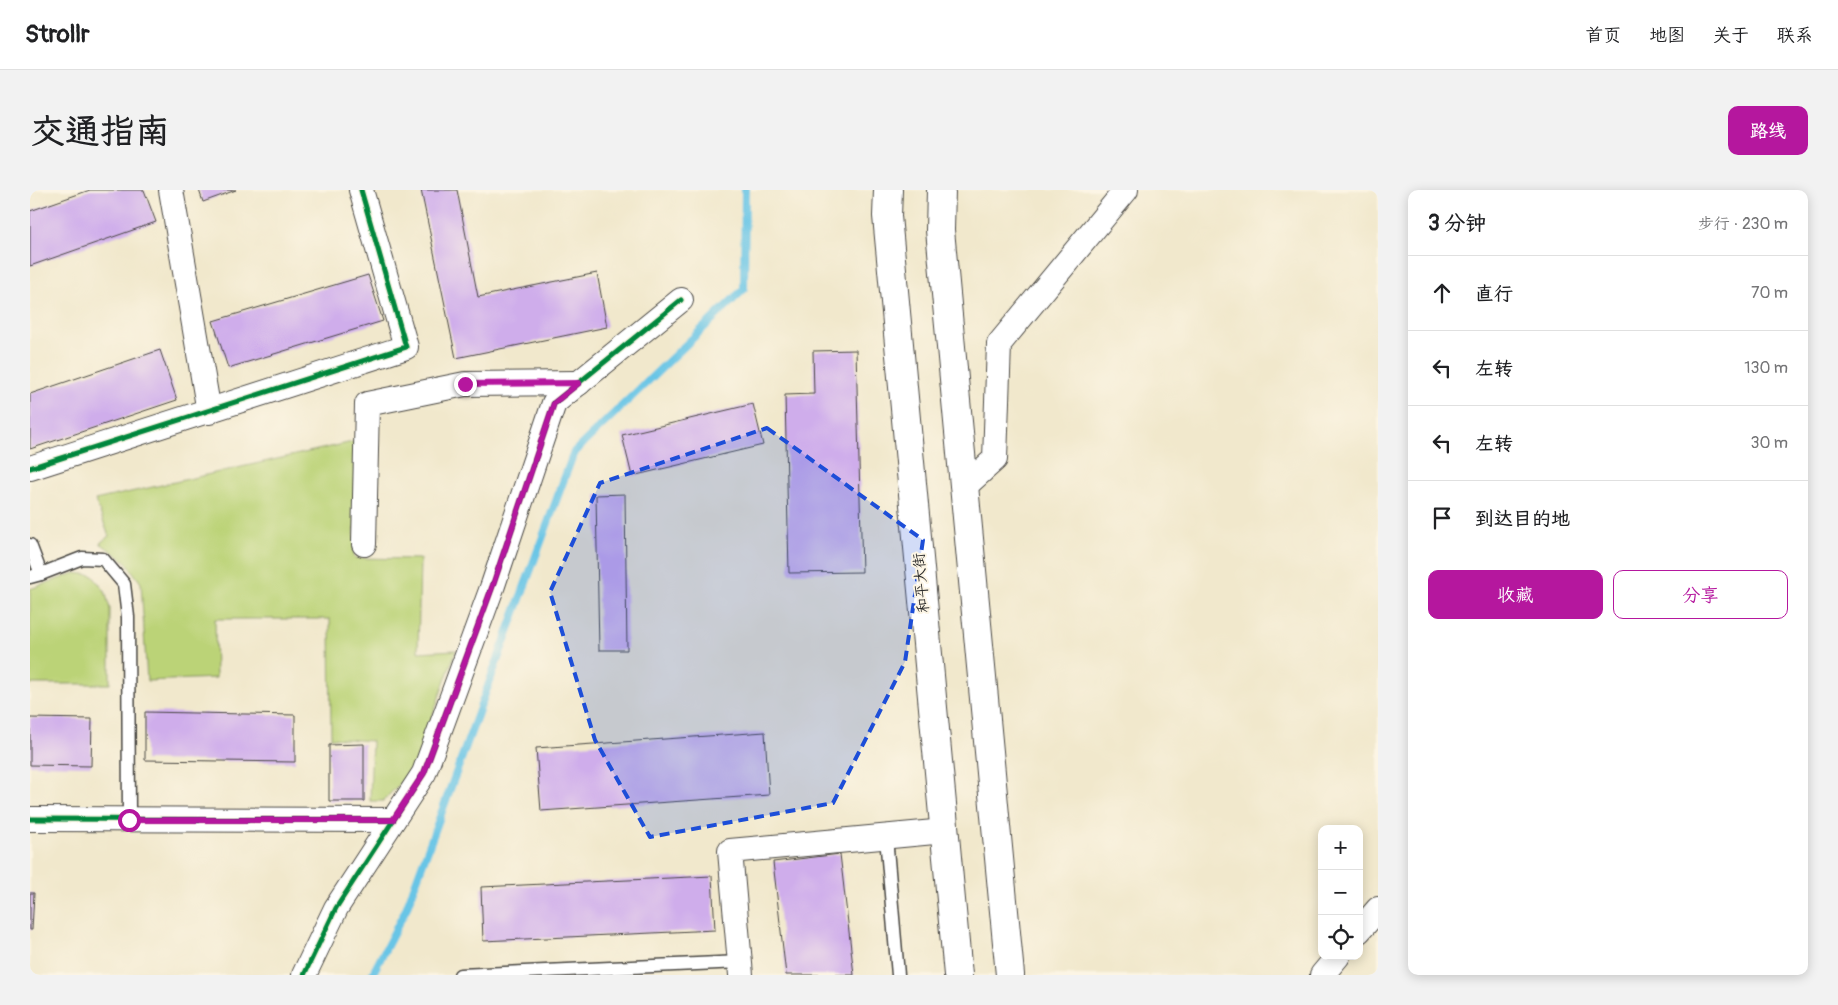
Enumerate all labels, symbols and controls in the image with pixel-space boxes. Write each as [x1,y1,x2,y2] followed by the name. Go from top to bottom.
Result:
[25,20,90,49] text: Strollr
[1585,24,1621,47] text: 首页
[1649,24,1685,47] text: 地图
[1713,24,1749,47] text: 关于
[1777,24,1813,47] text: 联系
[1728,106,1808,155] button: 路线
[30,110,170,154] text: 交通指南
[1428,210,1486,237] text: 3 分钟
[1698,214,1788,234] text: 步行 · 230 m
[1428,279,1456,307] icon: ahead
[1475,282,1513,306] text: 直行
[1751,283,1788,303] text: 70 m
[1428,354,1456,382] icon: left
[1475,357,1513,381] text: 左转
[1744,358,1788,378] text: 130 m
[454,373,477,396] route end
[1428,429,1456,457] icon: left
[1475,432,1513,456] text: 左转
[1750,433,1788,453] text: 30 m
[1428,504,1456,532] icon: arrive
[1475,507,1570,531] text: 到达目的地
[909,552,934,614] street label: 和平大街
[1428,570,1603,619] button: 收藏
[1613,570,1788,619] button: 分享
[118,809,141,832] route start
[1318,825,1363,960] map controls
[1318,825,1363,870] button: +
[1318,870,1363,915] button: −
[1318,915,1363,960] button: locate

